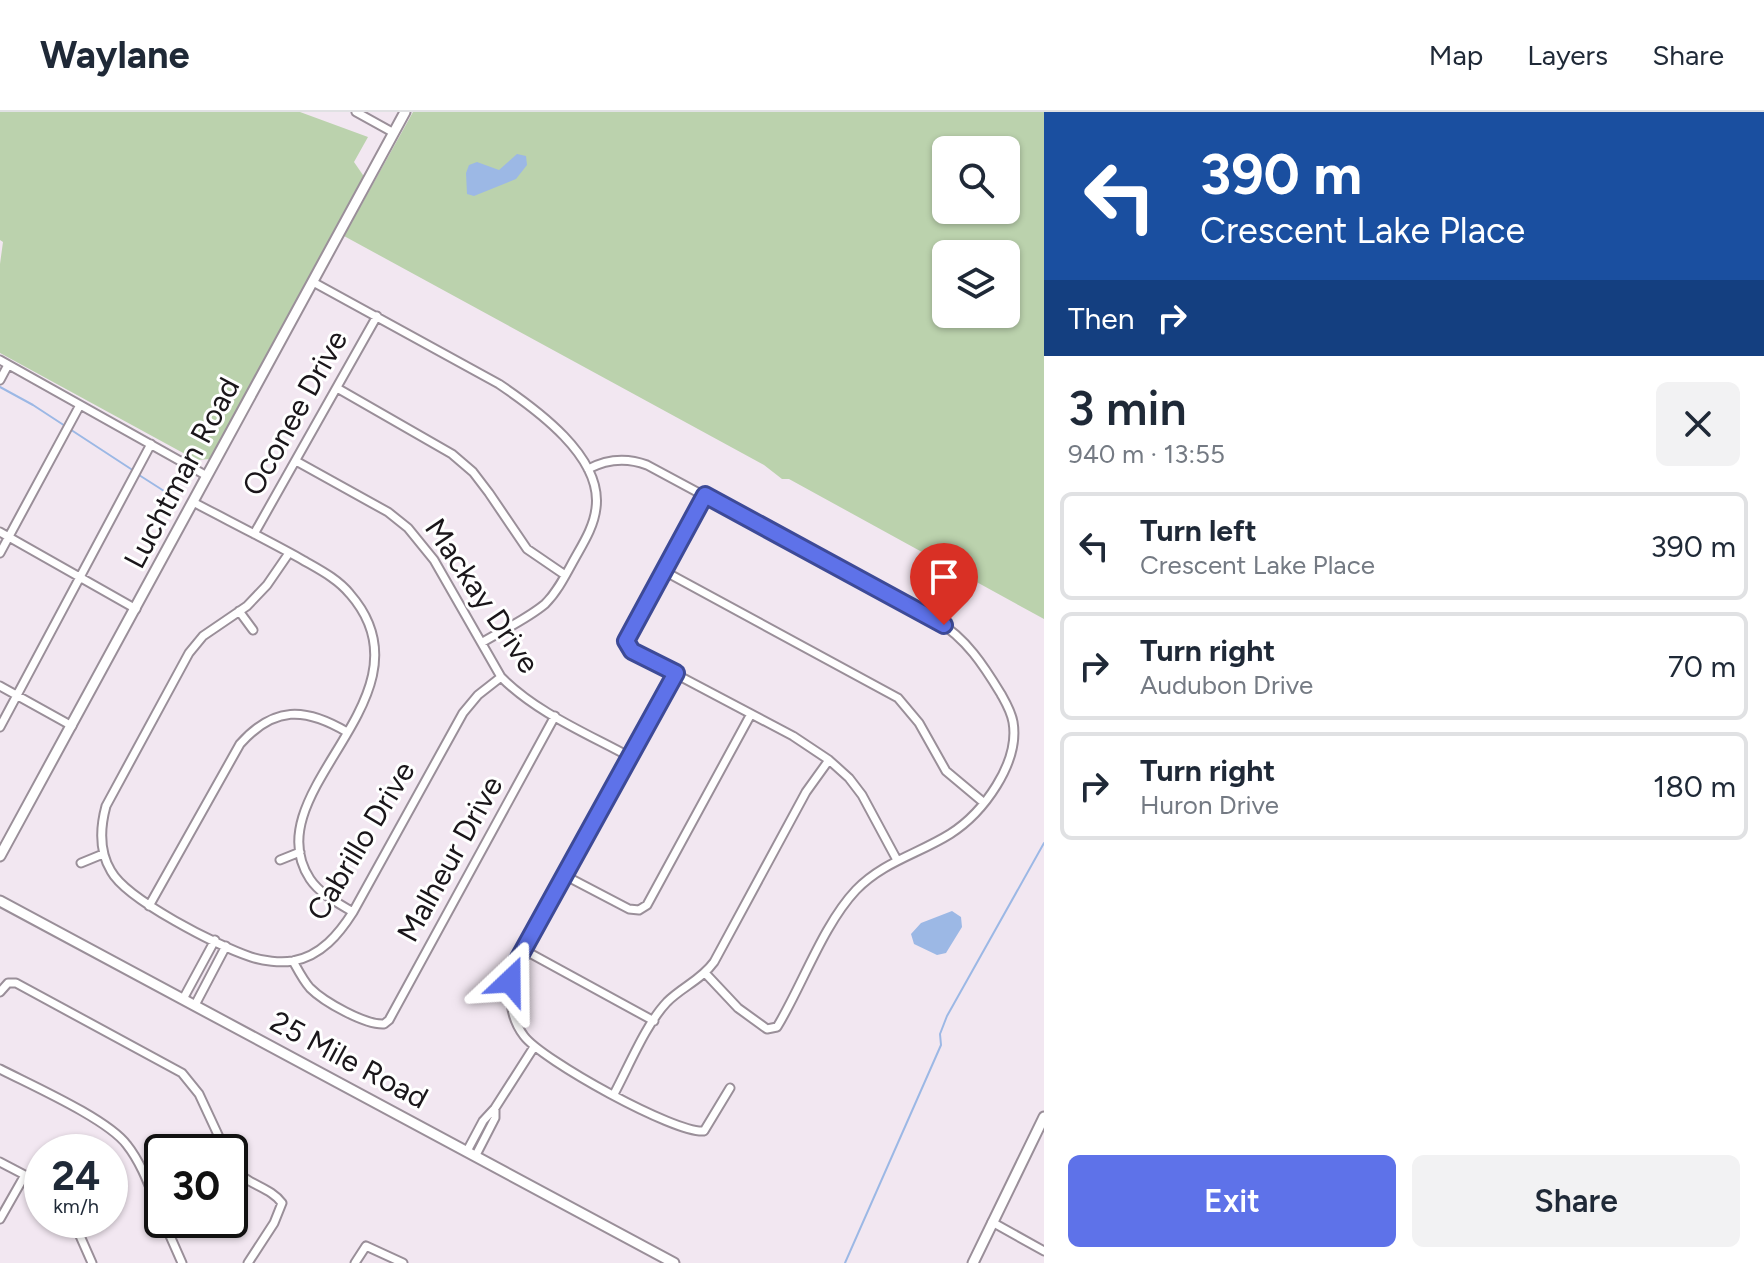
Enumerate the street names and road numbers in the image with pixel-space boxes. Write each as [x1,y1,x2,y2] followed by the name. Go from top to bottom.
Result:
[234,324,355,502] street label: Oconee Drive
[116,371,247,574] street label: Luchtman Road
[417,511,548,680] street label: Mackay Drive
[299,754,423,927] street label: Cabrillo Drive
[389,769,510,948] street label: Malheur Drive
[264,1003,434,1117] street label: 25 Mile Road

